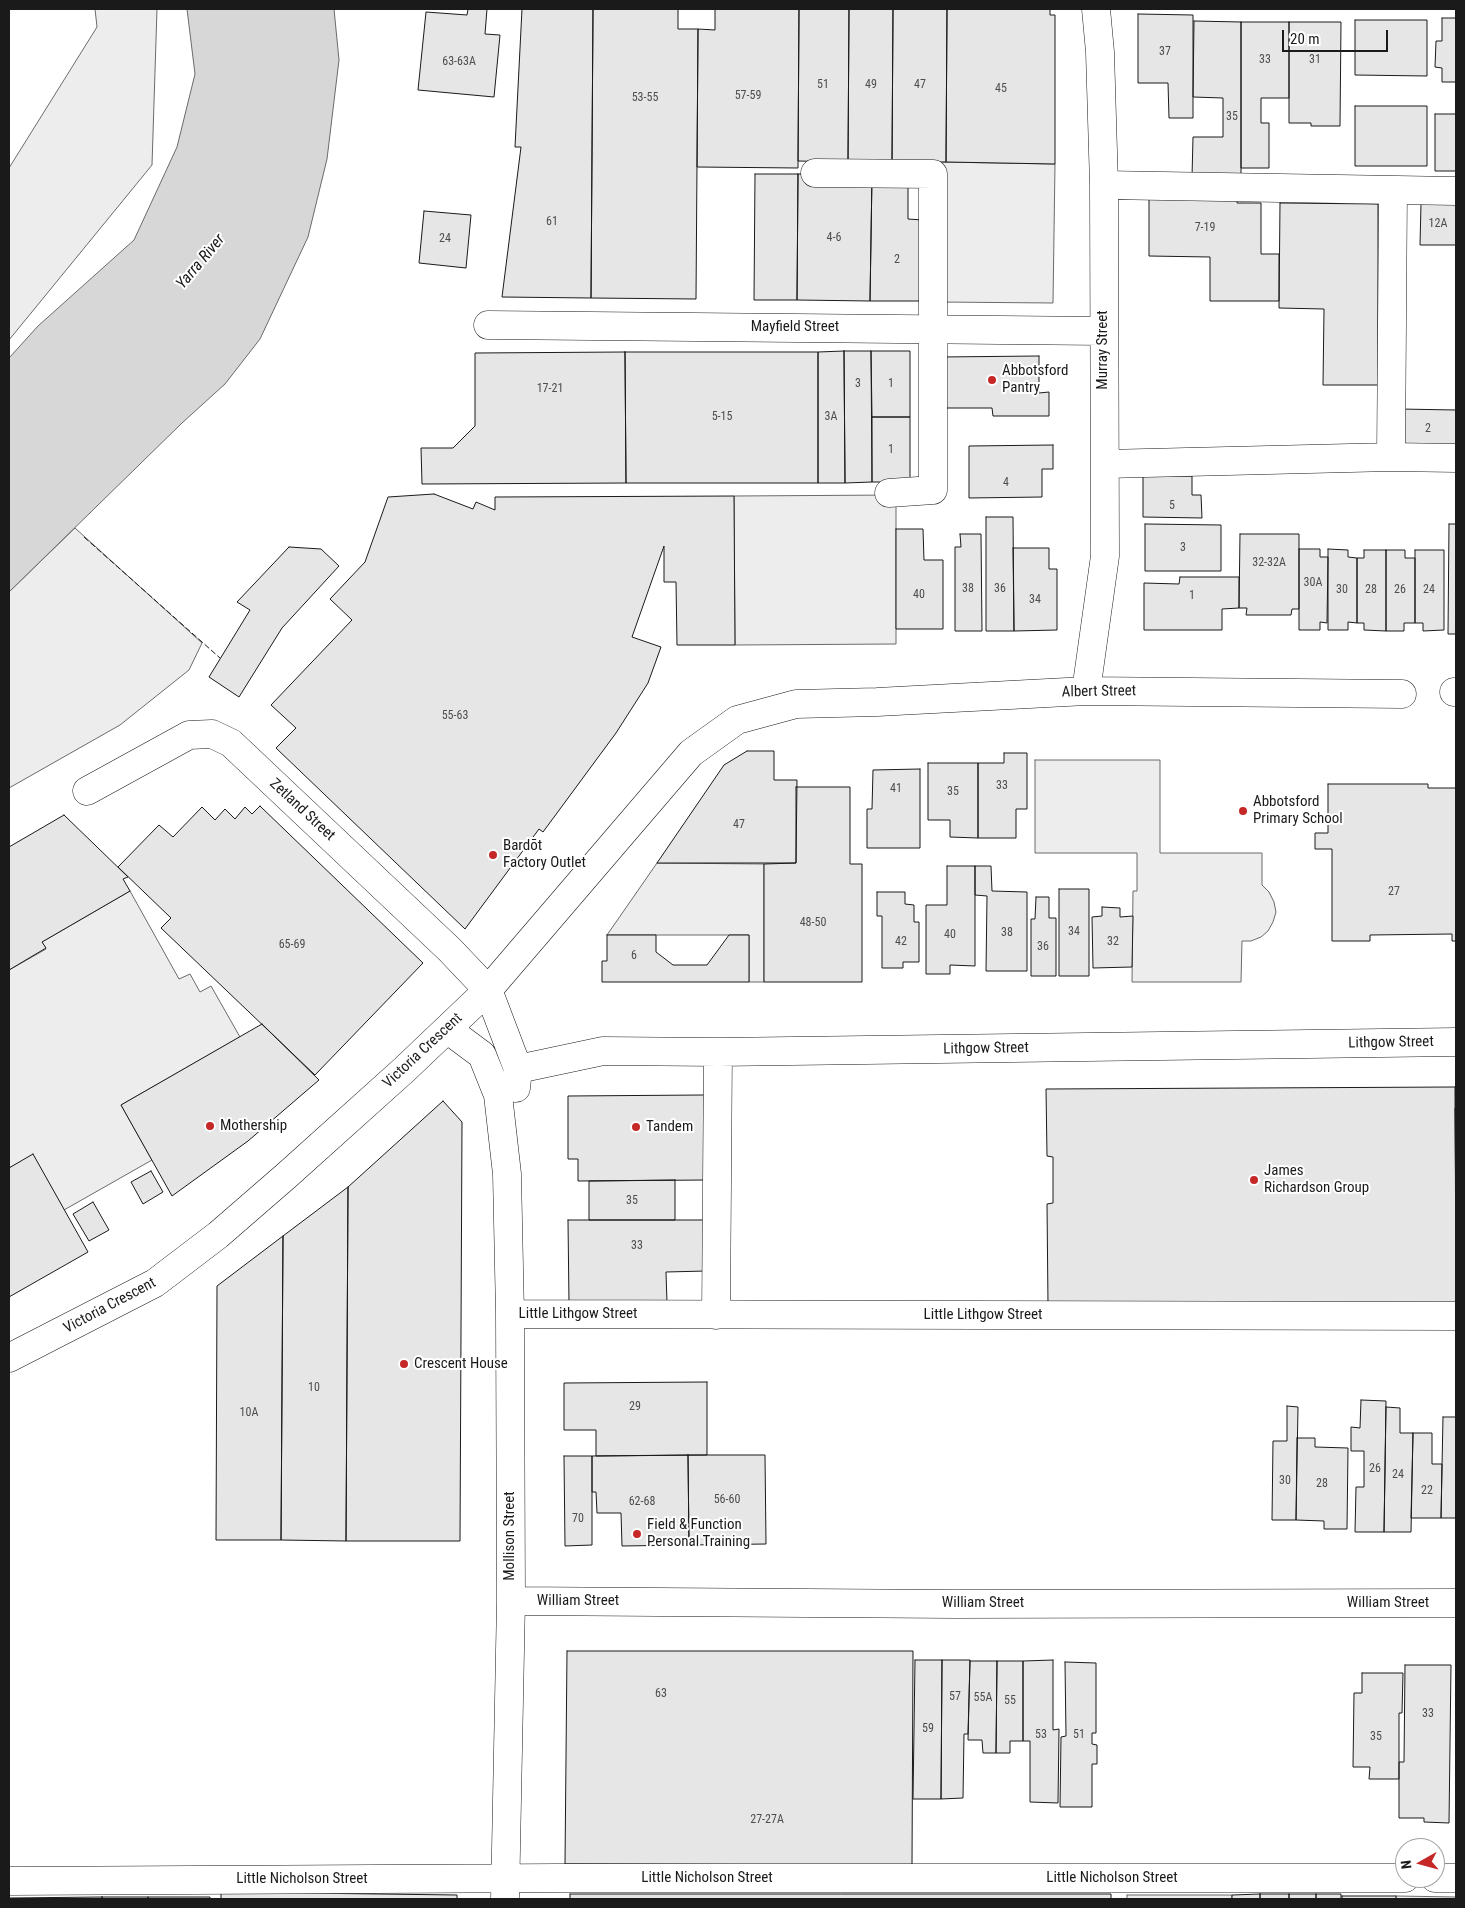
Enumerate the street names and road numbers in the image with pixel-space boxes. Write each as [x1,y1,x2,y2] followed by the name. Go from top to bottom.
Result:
[1094,310,1112,390] street label: Murray Street
[751,318,839,336] street label: Mayfield Street
[1062,682,1136,702] street label: Albert Street
[265,775,339,845] street label: Zetland Street
[380,1010,466,1092] street label: Victoria Crescent
[1348,1033,1434,1053] street label: Lithgow Street
[943,1039,1029,1059] street label: Lithgow Street
[61,1274,159,1338] street label: Victoria Crescent
[519,1305,637,1323] street label: Little Lithgow Street
[924,1306,1042,1324] street label: Little Lithgow Street
[501,1491,519,1581] street label: Mollison Street
[537,1592,619,1610] street label: William Street
[942,1594,1024,1612] street label: William Street
[1347,1594,1429,1612] street label: William Street
[641,1869,773,1887] street label: Little Nicholson Street
[1046,1869,1178,1887] street label: Little Nicholson Street
[236,1870,368,1888] street label: Little Nicholson Street

